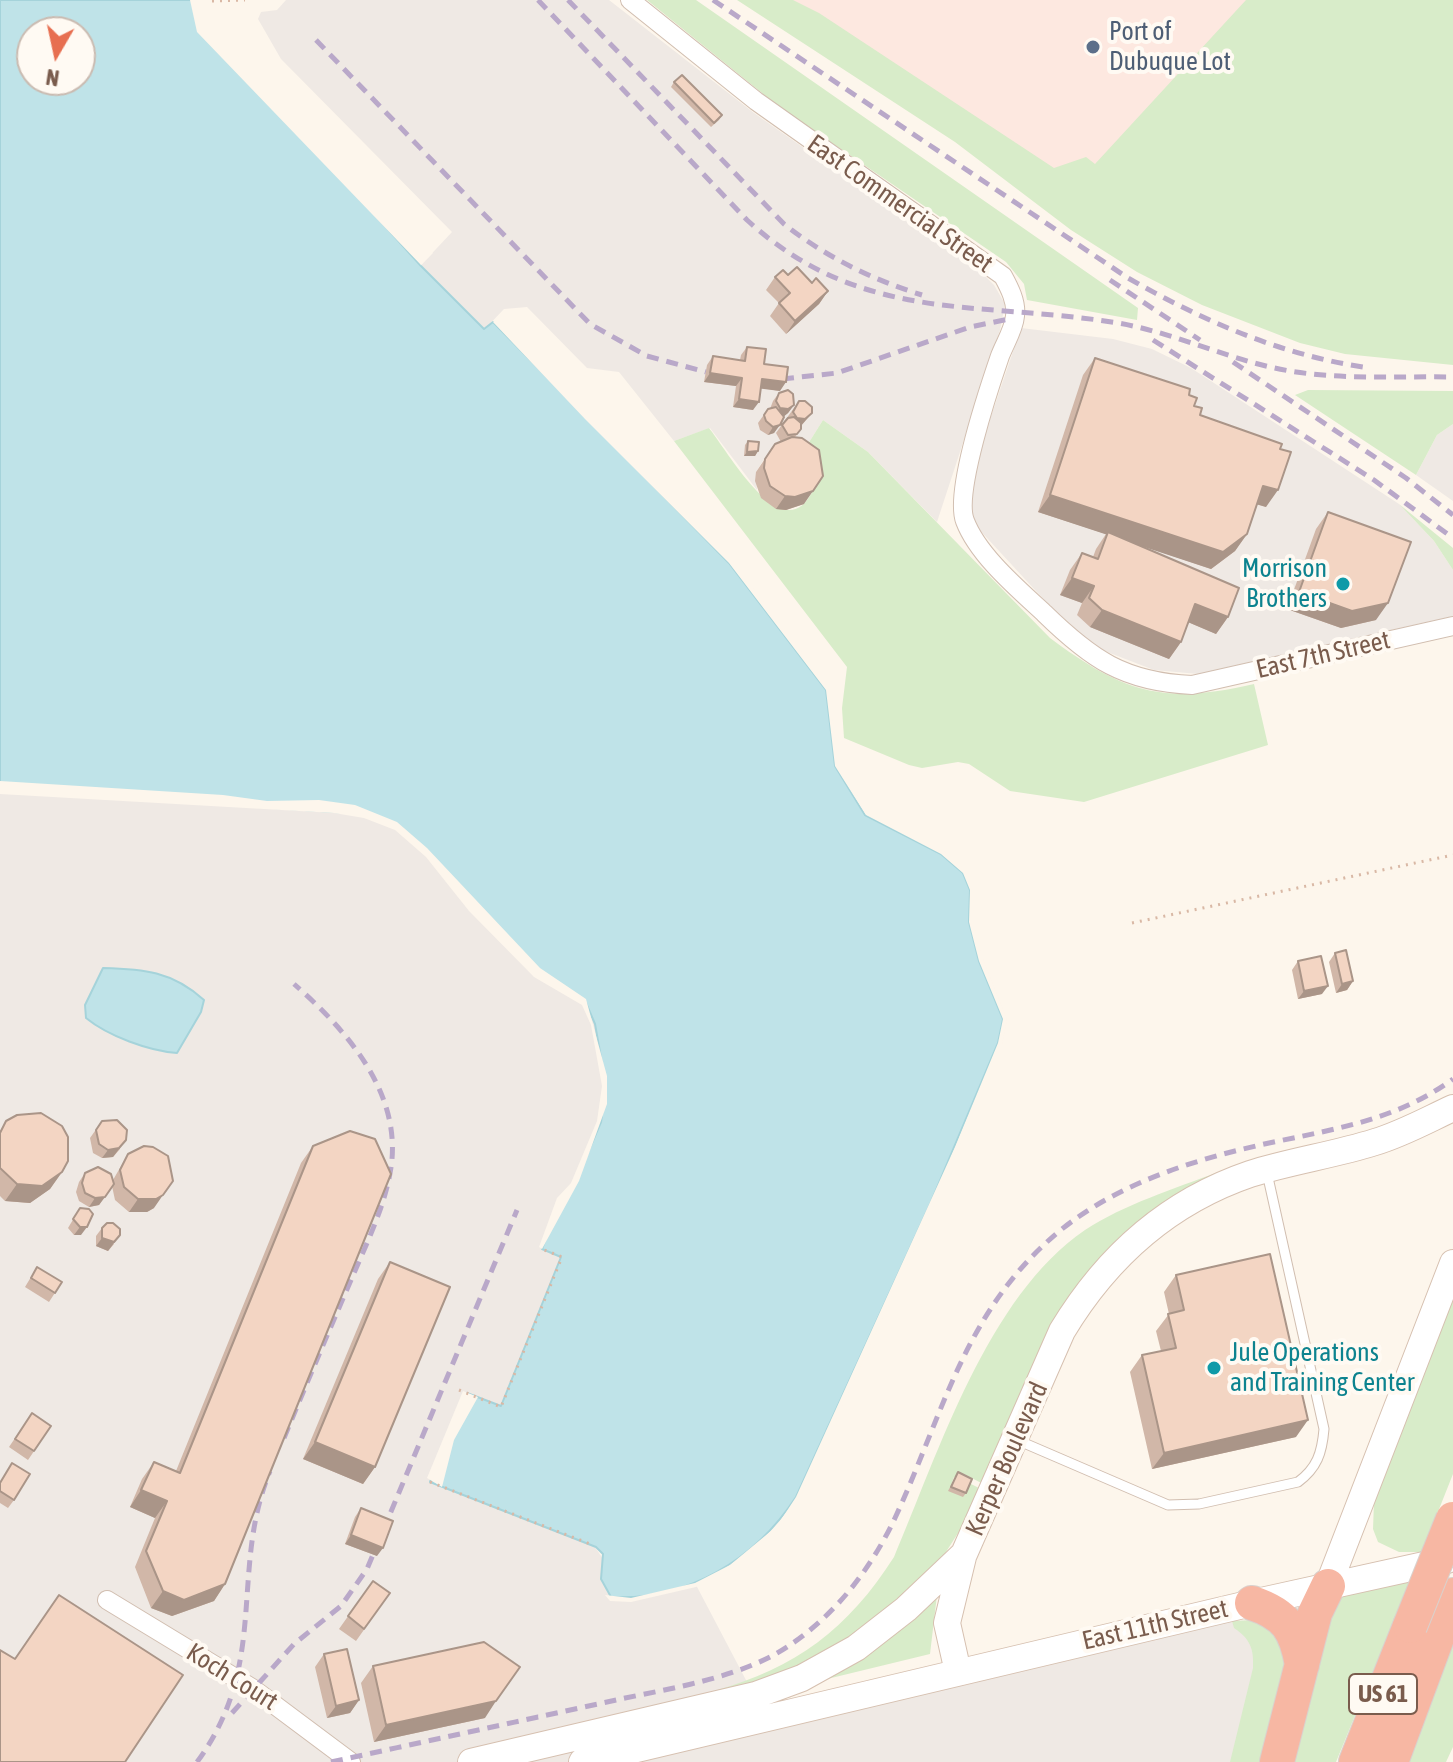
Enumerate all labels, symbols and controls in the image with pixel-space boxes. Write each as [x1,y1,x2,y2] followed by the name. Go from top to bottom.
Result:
[16,16,96,96] north arrow
[1109,16,1231,78] place label: Port of Dubuque Lot
[1084,38,1102,56] marker: Port of Dubuque Lot
[44,64,61,92] text: N
[801,128,999,280] street label: East Commercial Street
[1242,553,1327,614] place label: Morrison Brothers
[1334,575,1352,593] marker: Morrison Brothers
[1253,624,1393,686] street label: East 7th Street
[1230,1337,1414,1398] place label: Jule Operations and Training Center
[1205,1359,1223,1377] marker: Jule Operations and Training Center
[959,1377,1055,1541] street label: Kerper Boulevard
[1079,1593,1231,1657] street label: East 11th Street
[181,1637,283,1717] street label: Koch Court
[1349,1674,1417,1714] road number: US 61

